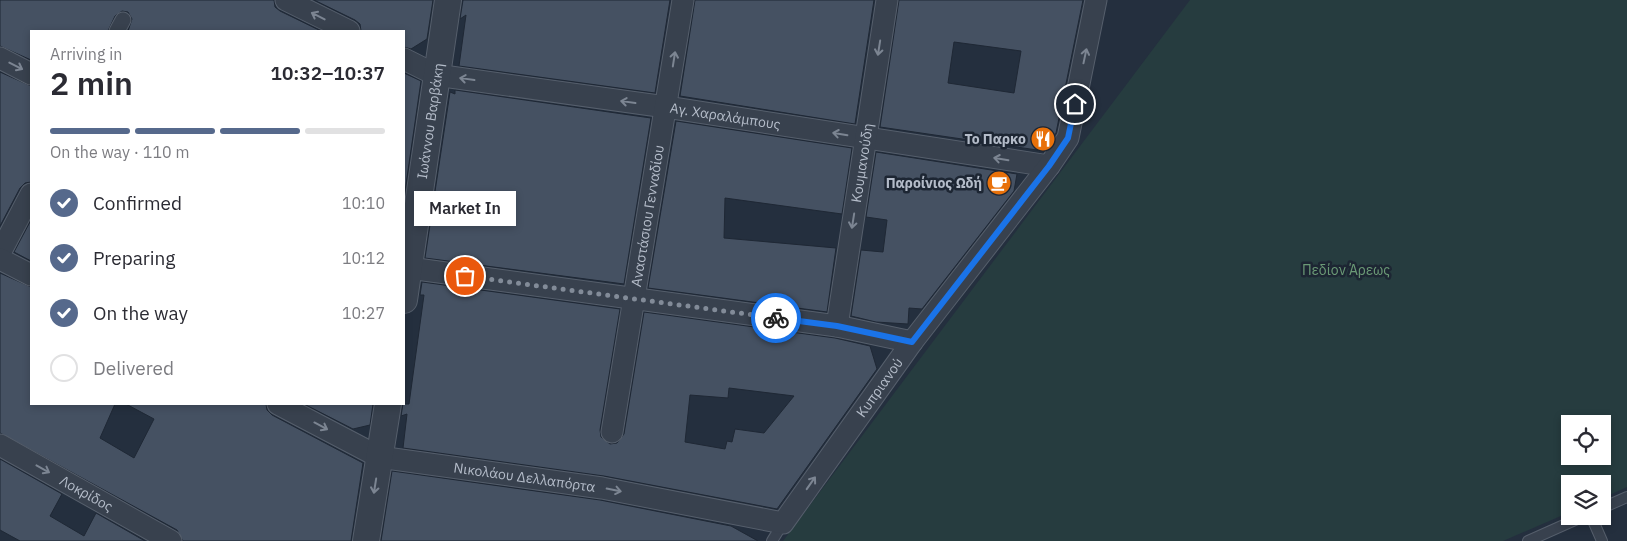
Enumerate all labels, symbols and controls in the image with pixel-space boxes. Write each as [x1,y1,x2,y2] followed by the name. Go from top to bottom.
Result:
[310,11,325,21] one-way arrow
[874,40,884,56] one-way arrow
[50,44,122,64] text: Arriving in
[1081,49,1090,65] one-way arrow
[669,51,679,67] one-way arrow
[8,61,23,71] one-way arrow
[271,61,385,85] text: 10:32–10:37
[50,62,133,104] text: 2 min
[413,62,448,180] street label: Ιωάννου Βαρβάκη
[459,74,475,84] one-way arrow
[1054,83,1096,125] pin
[1061,90,1089,118] icon: home
[620,96,636,106] one-way arrow
[669,99,782,134] street label: Αγ. Χαραλάμπους
[847,122,877,204] street label: Κουμανούδη
[1030,126,1056,152] restaurant icon: Το Παρκο
[833,129,849,139] one-way arrow
[964,130,1026,148] place label: Το Παρκο
[50,142,189,162] text: On the way · 110 m
[627,144,668,288] street label: Αναστάσιου Γενναδίου
[993,154,1009,164] one-way arrow
[986,170,1012,196] cafe icon: Παροίνιος Ωδή
[886,174,982,192] place label: Παροίνιος Ωδή
[50,189,78,217] icon: check
[93,191,182,215] text: Confirmed
[414,191,516,226] callout: Market In
[342,193,385,213] text: 10:10
[429,198,501,218] text: Market In
[848,212,858,228] one-way arrow
[50,244,78,272] icon: check
[93,246,175,270] text: Preparing
[342,248,385,268] text: 10:12
[444,255,486,297] pin
[1302,261,1390,279] park label: Πεδίον Άρεως
[451,262,479,290] icon: bag
[751,293,801,343] courier
[50,299,78,327] icon: check
[93,301,188,325] text: On the way
[342,303,385,323] text: 10:27
[762,304,790,332] icon: bike
[852,354,907,421] street label: Κυπριανού
[93,356,174,380] text: Delivered
[1561,415,1611,525] map controls
[1561,415,1611,465] button: locate
[313,422,328,431] one-way arrow
[452,458,597,496] street label: Νικολάου Δελλαπόρτα
[35,464,50,474] one-way arrow
[56,471,116,516] street label: Λοκρίδος
[1561,475,1611,525] button: layers
[806,476,816,490] one-way arrow
[369,478,379,494] one-way arrow
[605,486,621,496] one-way arrow

